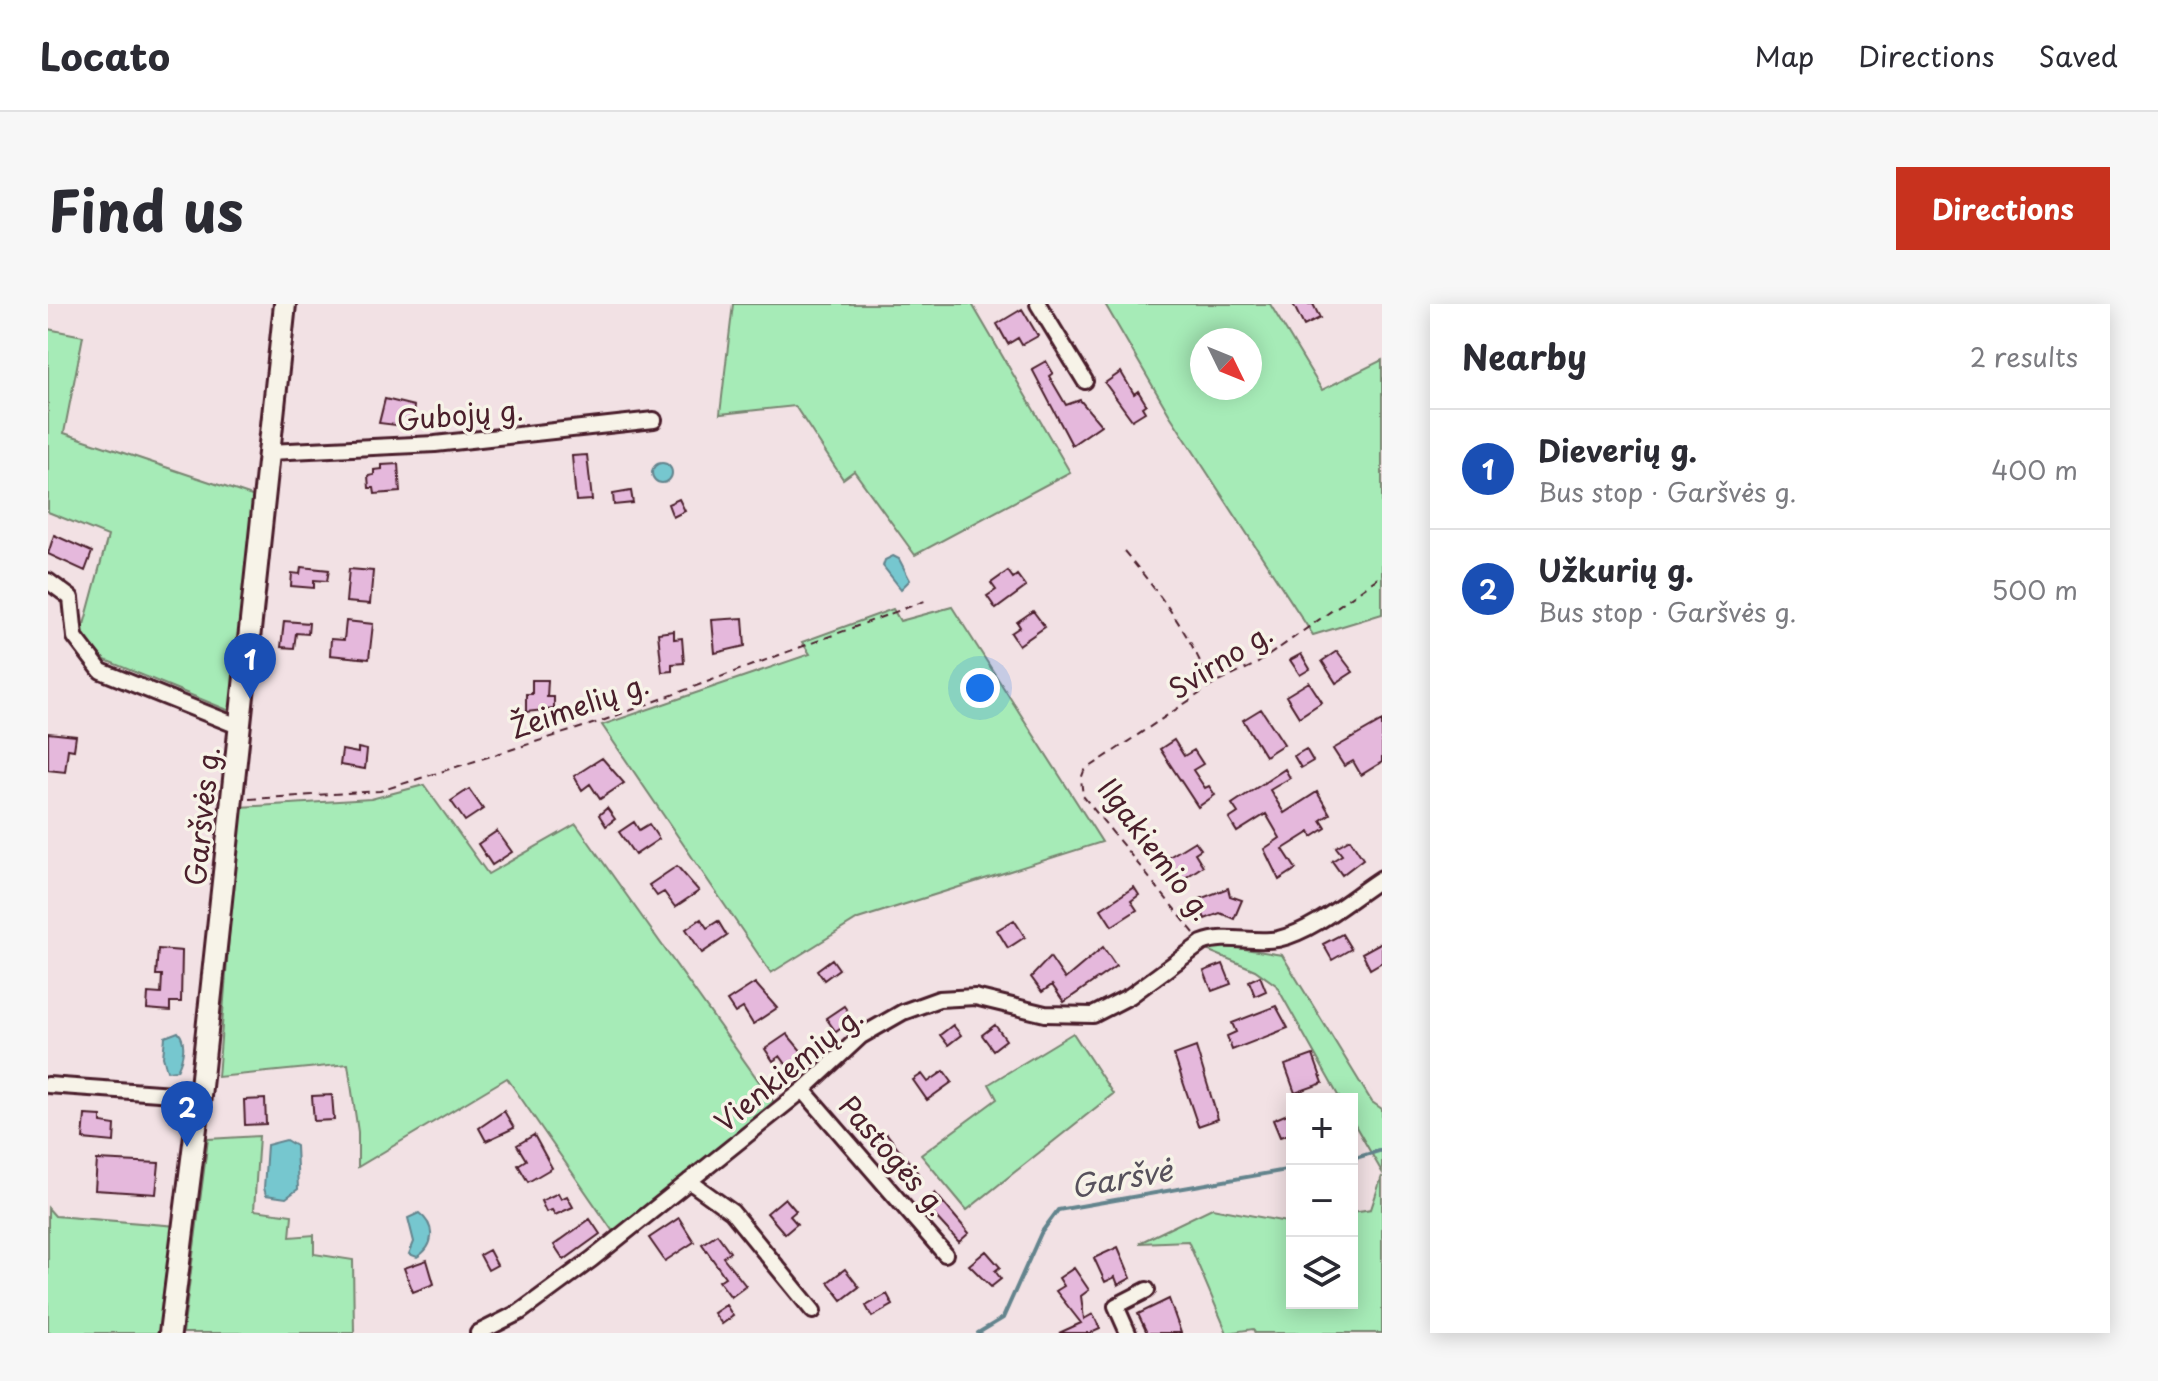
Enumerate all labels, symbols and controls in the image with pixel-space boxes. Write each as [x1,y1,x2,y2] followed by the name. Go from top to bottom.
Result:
[40,27,170,84] text: Locato
[1755,34,1814,77] text: Map
[1858,34,1995,77] text: Directions
[2039,34,2118,77] text: Saved
[48,166,244,251] text: Find us
[1896,167,2110,250] button: Directions
[1190,328,1262,400] north arrow
[1462,330,1587,382] text: Nearby
[1970,337,2078,376] text: 2 results
[395,387,525,441] street label: Gubojų g.
[1538,427,1697,472] text: Dieverių g.
[1482,450,1494,489] text: 1
[1991,450,2078,489] text: 400 m
[1538,472,1797,511] text: Bus stop · Garšvės g.
[1538,547,1694,592] text: Užkurių g.
[1479,570,1497,609] text: 2
[1991,570,2078,609] text: 500 m
[1538,592,1797,631] text: Bus stop · Garšvės g.
[1159,611,1281,709] street label: Svirno g.
[224,633,276,699] pin: 1
[504,661,654,749] street label: Žeimelių g.
[960,668,1000,708] your location
[172,744,230,888] street label: Garšvės g.
[1088,769,1224,929] street label: Ilgakiemio g.
[704,994,872,1142] street label: Vienkiemių g.
[161,1081,213,1147] pin: 2
[829,1085,959,1225] street label: Pastogės g.
[1286,1093,1358,1309] map controls
[1286,1093,1358,1165] button: +
[1067,1146,1177,1208] water label: Garšvė
[1286,1165,1358,1237] button: −
[1286,1237,1358,1309] button: layers

